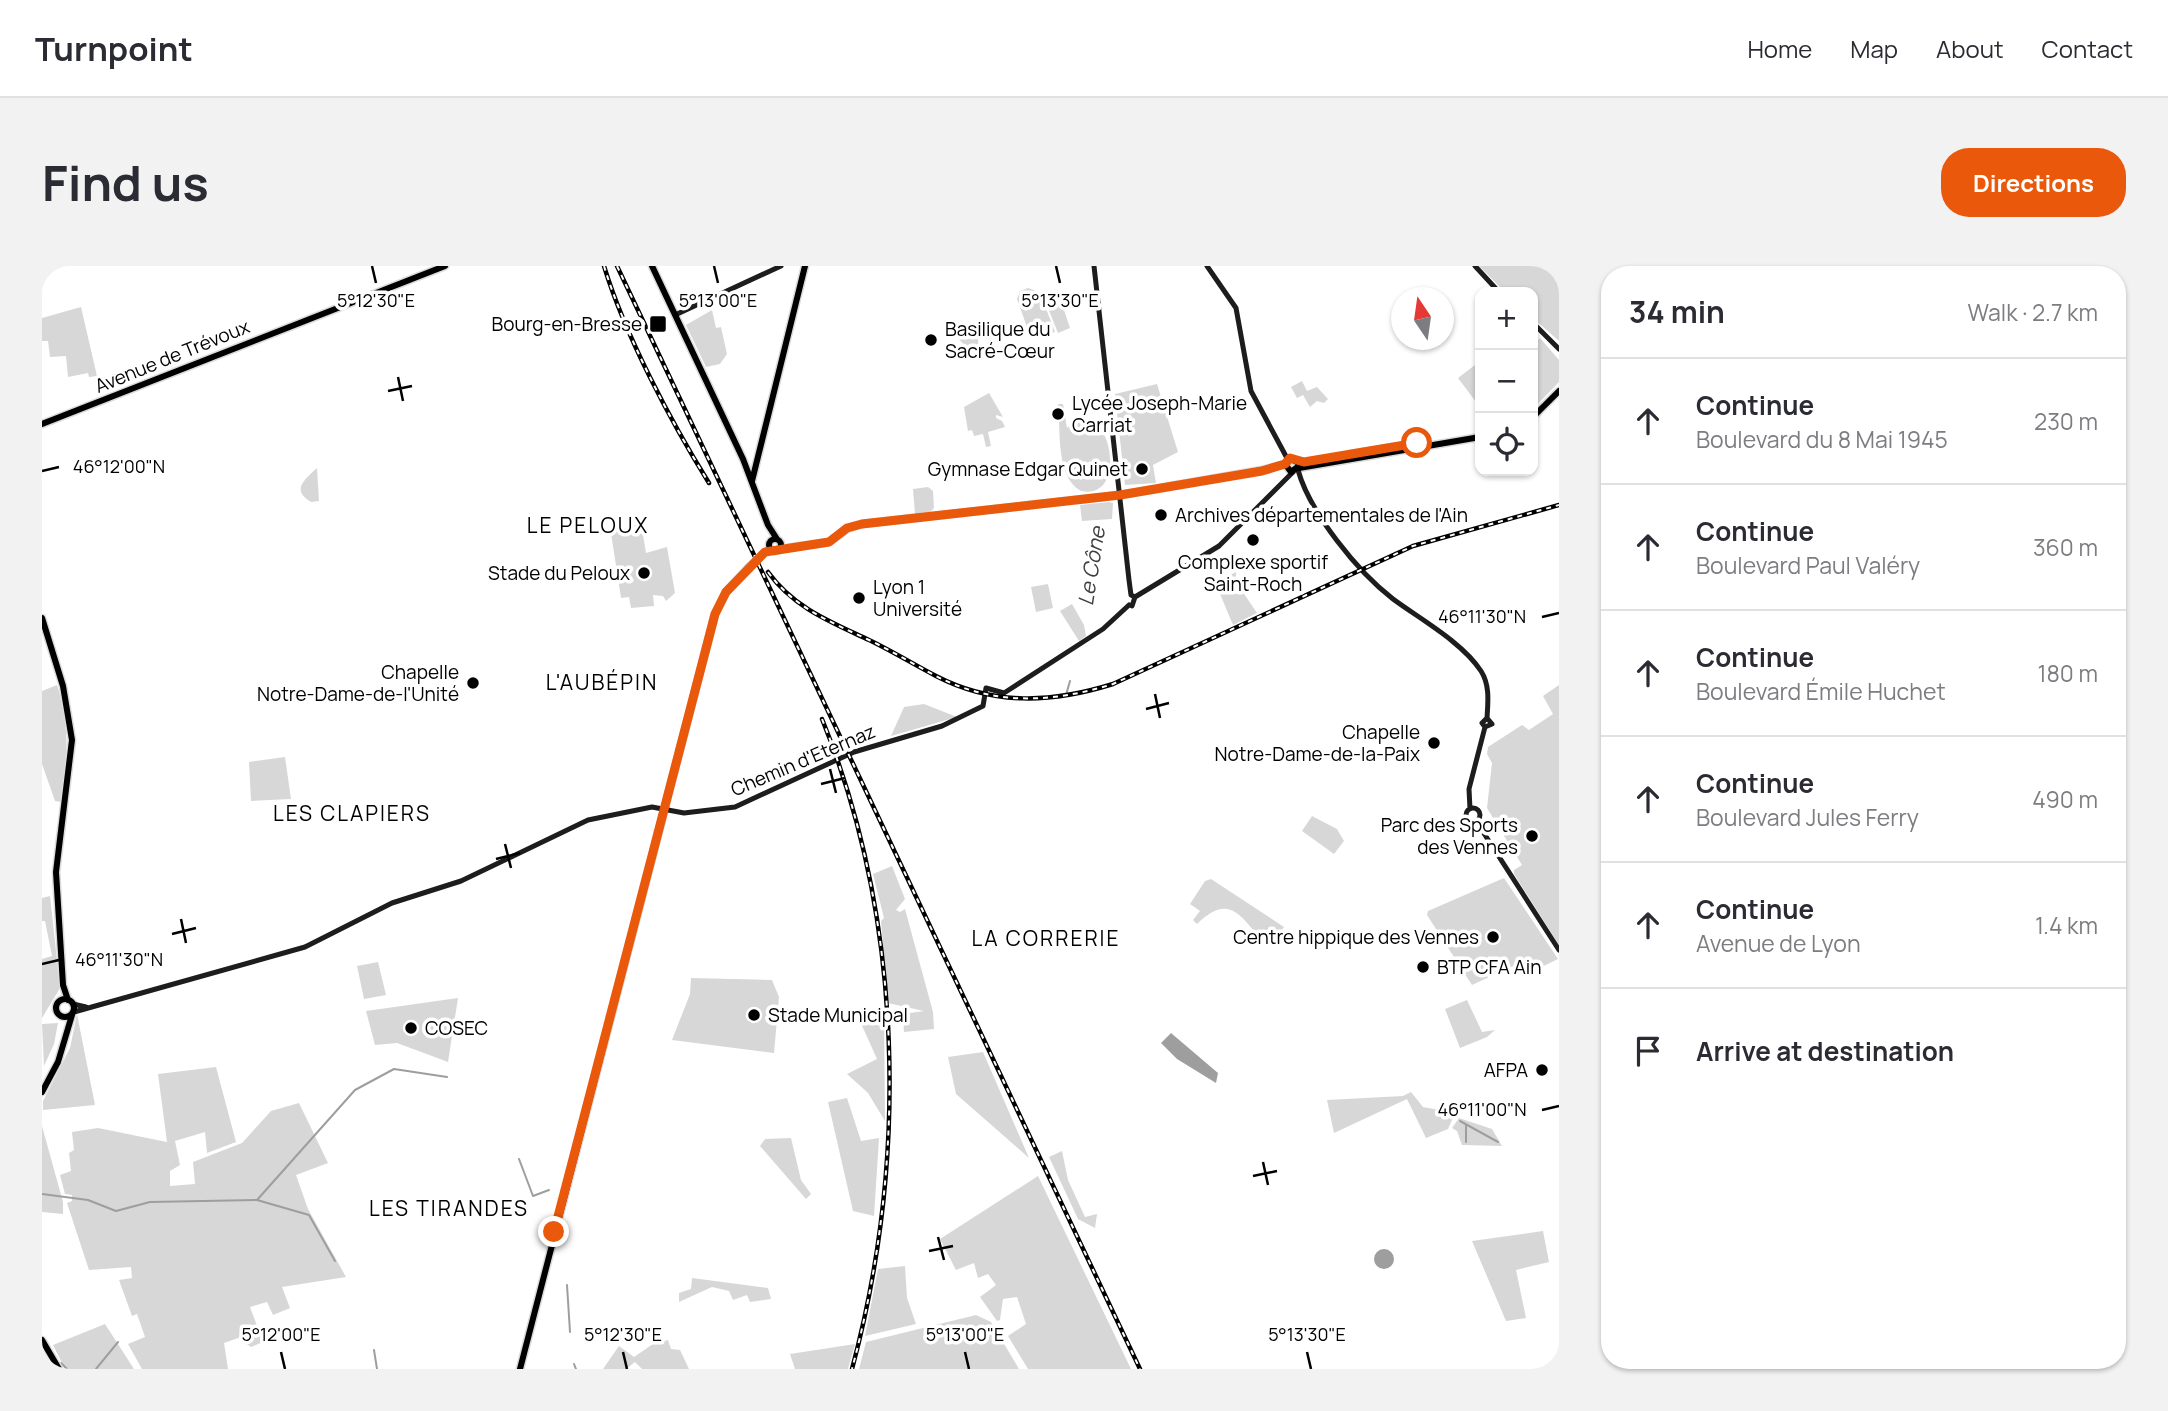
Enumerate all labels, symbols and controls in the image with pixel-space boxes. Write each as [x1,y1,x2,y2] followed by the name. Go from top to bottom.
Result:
[35,26,193,71] text: Turnpoint
[1747,32,1812,65] text: Home
[1850,32,1898,65] text: Map
[1936,32,2004,65] text: About
[2042,32,2133,65] text: Contact
[1941,148,2126,217] button: Directions
[42,149,209,216] text: Find us
[1391,287,1454,350] north arrow
[1475,287,1538,476] map controls
[1475,287,1538,350] button: +
[337,288,415,312] text: 5°12'30"E
[679,288,757,312] text: 5°13'00"E
[1021,288,1099,312] text: 5°13'30"E
[1629,291,1725,332] text: 34 min
[1968,296,2098,328] text: Walk · 2.7 km
[492,311,642,337] place label: Bourg-en-Bresse
[91,313,253,399] street label: Avenue de Trévoux
[648,314,668,334] marker: Bourg-en-Bresse
[945,316,1055,364] place label: Basilique du Sacré-Cœur
[923,332,939,348] marker: Basilique du Sacré-Cœur
[1475,350,1538,413] button: −
[1696,387,1814,423] text: Continue
[1072,390,1247,438] place label: Lycée Joseph-Marie Carriat
[1629,402,1667,440] icon: ahead
[2034,405,2098,437] text: 230 m
[1050,406,1066,422] marker: Lycée Joseph-Marie Carriat
[1475,413,1538,476] button: locate
[1696,423,1948,455] text: Boulevard du 8 Mai 1945
[1401,427,1432,458] route start
[73,454,165,478] text: 46°12'00"N
[928,456,1128,482] place label: Gymnase Edgar Quinet
[1134,461,1150,477] marker: Gymnase Edgar Quinet
[1175,502,1468,528] place label: Archives départementales de l'Ain
[1153,507,1169,523] marker: Archives départementales de l'Ain
[527,511,649,539] district label: LE PELOUX
[1696,513,1814,549] text: Continue
[1071,523,1111,607] water label: Le Cône
[1629,528,1667,566] icon: ahead
[2033,531,2098,563] text: 360 m
[1245,532,1261,548] marker: Complexe sportif Saint-Roch
[1178,549,1328,597] place label: Complexe sportif Saint-Roch
[1696,549,1920,581] text: Boulevard Paul Valéry
[488,560,630,586] place label: Stade du Peloux
[636,565,652,581] marker: Stade du Peloux
[873,574,962,622] place label: Lyon 1 Université
[851,590,867,606] marker: Lyon 1 Université
[1438,604,1526,628] text: 46°11'30"N
[1696,639,1814,675] text: Continue
[1629,654,1667,692] icon: ahead
[2038,657,2098,689] text: 180 m
[257,659,459,707] place label: Chapelle Notre-Dame-de-l'Unité
[546,668,658,696] district label: L'AUBÉPIN
[465,675,481,691] marker: Chapelle Notre-Dame-de-l'Unité
[1696,675,1946,707] text: Boulevard Émile Huchet
[727,718,879,802] street label: Chemin d'Eternaz
[1215,719,1420,767] place label: Chapelle Notre-Dame-de-la-Paix
[1426,735,1442,751] marker: Chapelle Notre-Dame-de-la-Paix
[1696,765,1814,801] text: Continue
[1629,780,1667,818] icon: ahead
[2032,783,2098,815] text: 490 m
[273,799,431,827] district label: LES CLAPIERS
[1696,801,1919,833] text: Boulevard Jules Ferry
[1381,812,1518,860] place label: Parc des Sports des Vennes
[1524,828,1540,844] marker: Parc des Sports des Vennes
[1696,891,1814,927] text: Continue
[1629,906,1667,944] icon: ahead
[2035,909,2098,941] text: 1.4 km
[971,924,1121,952] district label: LA CORRERIE
[1233,924,1479,950] place label: Centre hippique des Vennes
[1696,927,1861,959] text: Avenue de Lyon
[1485,929,1501,945] marker: Centre hippique des Vennes
[75,947,163,971] text: 46°11'30"N
[1437,954,1541,980] place label: BTP CFA Ain
[1415,959,1431,975] marker: BTP CFA Ain
[768,1002,908,1028] place label: Stade Municipal
[746,1007,762,1023] marker: Stade Municipal
[425,1015,488,1041] place label: COSEC
[403,1020,419,1036] marker: COSEC
[1629,1032,1667,1070] icon: arrive
[1696,1033,1954,1069] text: Arrive at destination
[1484,1057,1528,1083] place label: AFPA
[1534,1062,1550,1078] marker: AFPA
[1437,1097,1527,1121] text: 46°11'00"N
[369,1194,529,1222] district label: LES TIRANDES
[538,1216,569,1247] route end
[242,1322,320,1346] text: 5°12'00"E
[584,1322,662,1346] text: 5°12'30"E
[926,1322,1004,1346] text: 5°13'00"E
[1268,1322,1346,1346] text: 5°13'30"E

